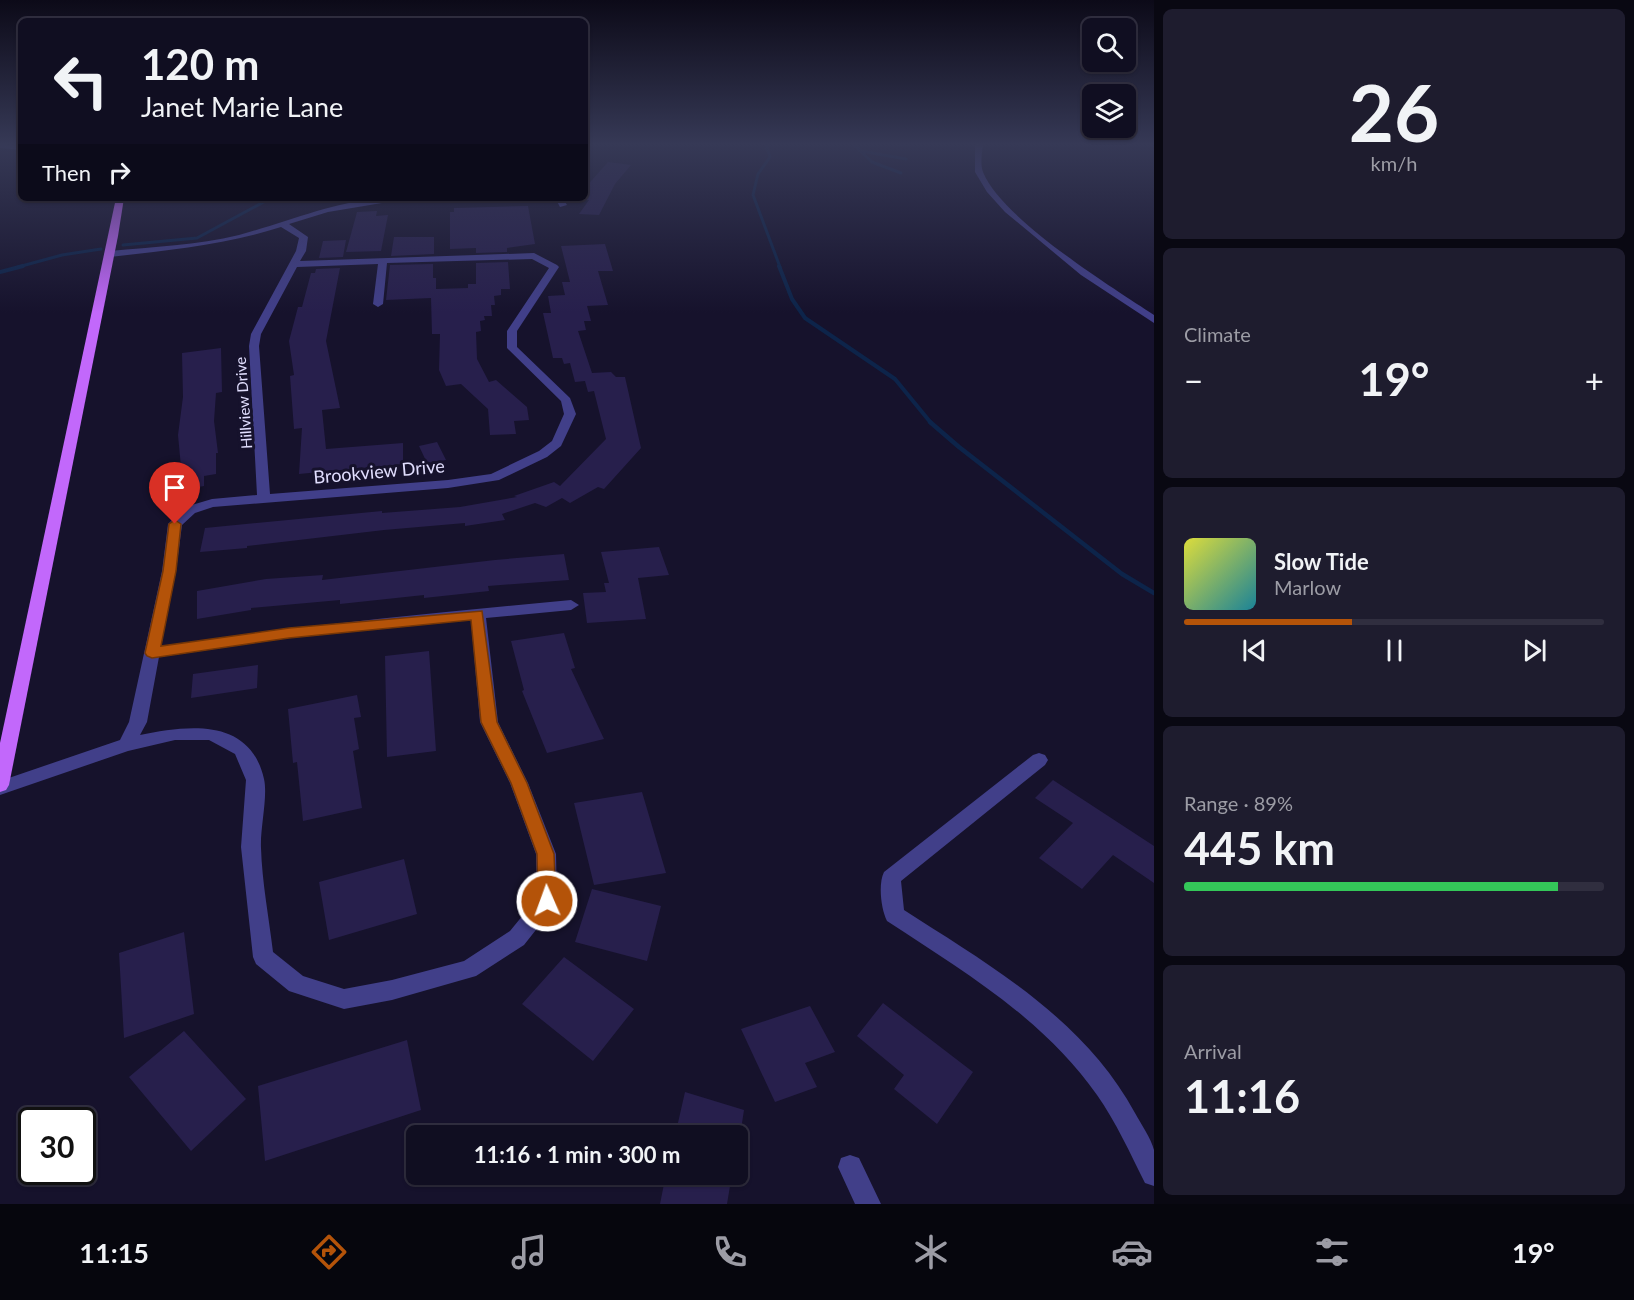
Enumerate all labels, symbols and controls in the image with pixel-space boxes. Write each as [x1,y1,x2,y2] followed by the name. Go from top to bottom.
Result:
[1082,18,1136,138] map controls
[1082,18,1136,72] button: search
[141,39,259,89] text: 120 m
[42,42,120,120] icon: left
[1349,65,1439,159] text: 26
[1082,84,1136,138] button: layers
[141,90,343,123] text: Janet Marie Lane
[1371,151,1417,175] text: km/h
[103,156,136,189] icon: right
[42,159,91,186] text: Then
[1184,322,1251,346] text: Climate
[1359,352,1429,406] text: 19°
[231,356,255,450] street label: Hillview Drive
[1184,360,1203,400] text: −
[1585,360,1604,400] text: +
[313,454,445,488] street label: Brookview Drive
[149,462,200,524] pin
[158,471,191,504] icon: arrive
[1274,548,1369,575] text: Slow Tide
[1274,575,1341,599] text: Marlow
[1238,634,1271,667] icon: previous
[1378,634,1411,667] icon: pause
[1518,634,1551,667] icon: next
[1184,791,1293,815] text: Range · 89%
[1184,821,1335,875] text: 445 km
[515,869,579,933] position arrow
[1184,1039,1242,1063] text: Arrival
[1184,1069,1300,1123] text: 11:16
[18,1107,96,1185] speed limit sign: 30
[474,1141,680,1168] text: 11:16 · 1 min · 300 m
[308,1231,350,1273] icon: directions
[508,1231,550,1273] icon: music
[709,1231,751,1273] icon: phone
[910,1231,952,1273] icon: climate
[1111,1231,1153,1273] icon: car
[1311,1231,1353,1273] icon: filters
[79,1236,149,1269] text: 11:15
[1512,1236,1555,1269] text: 19°

